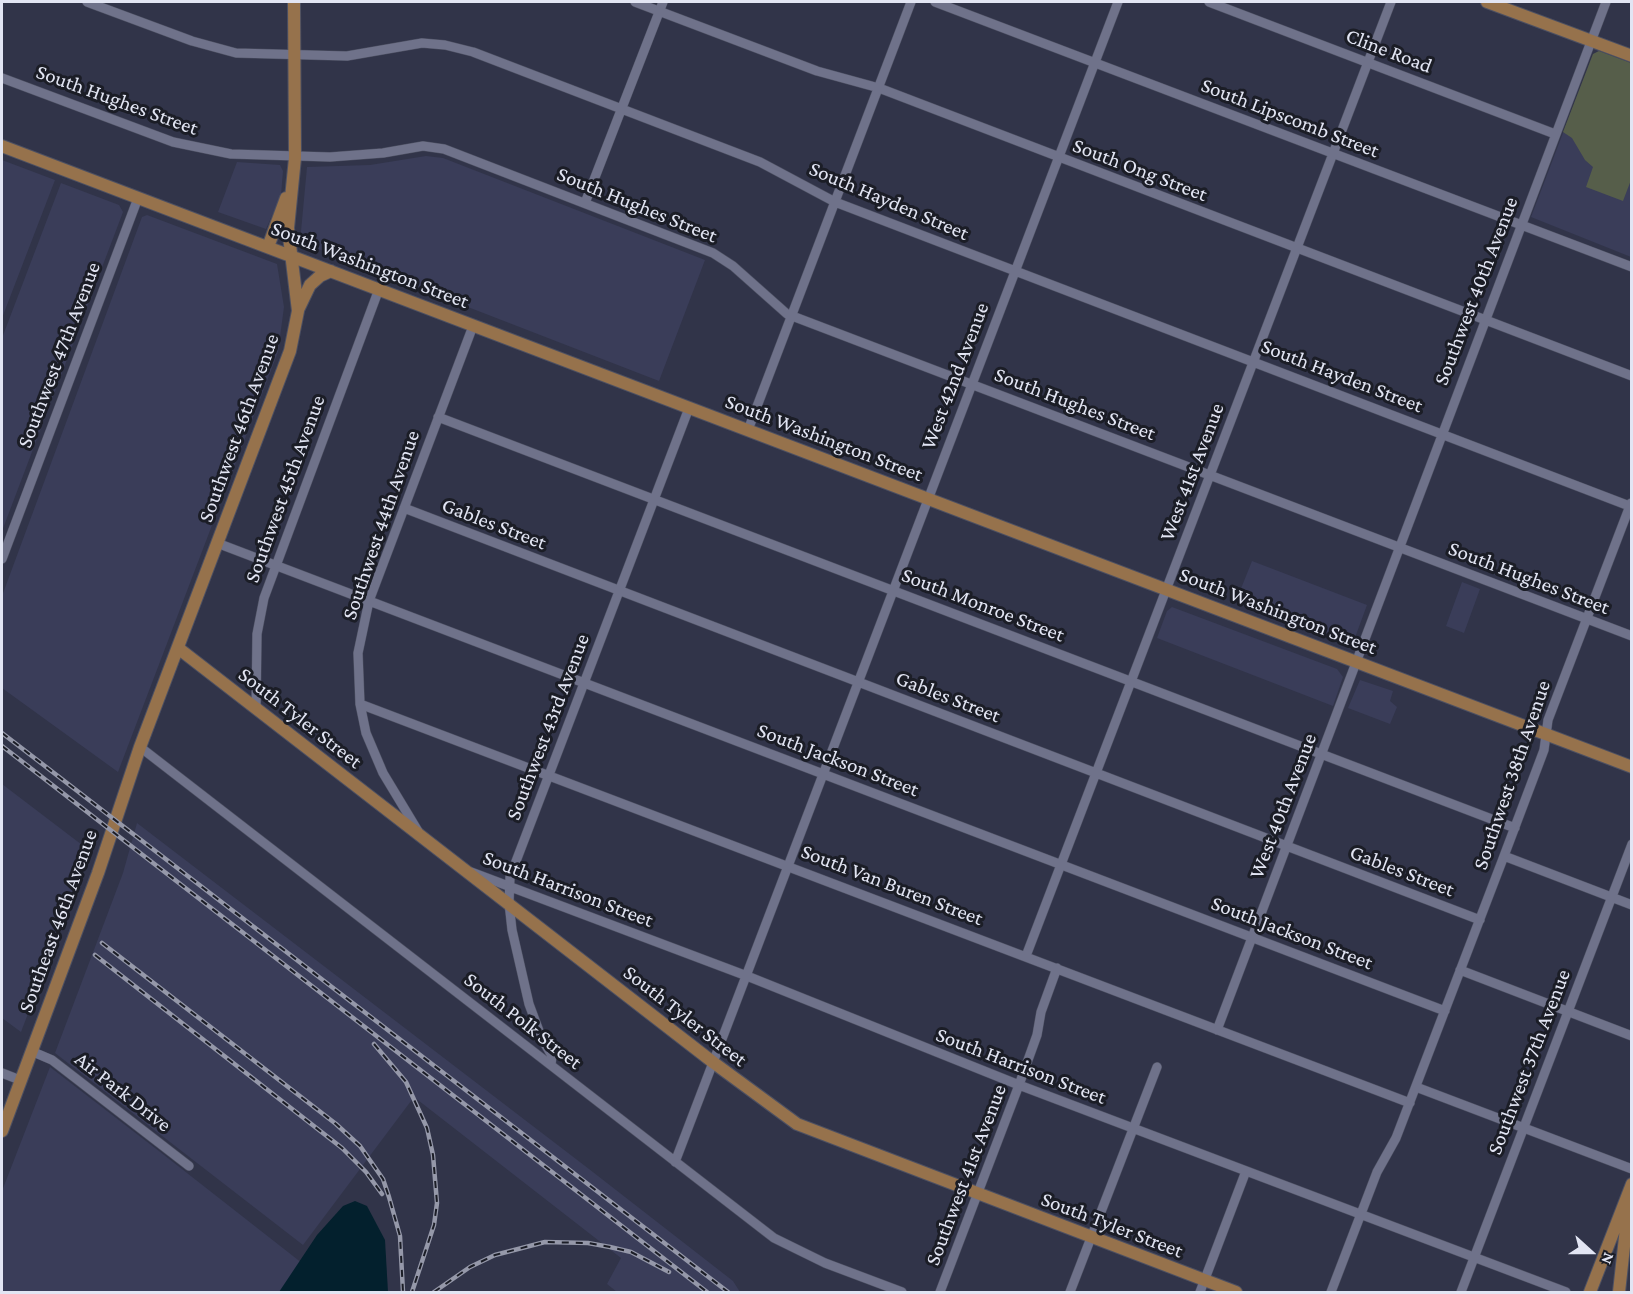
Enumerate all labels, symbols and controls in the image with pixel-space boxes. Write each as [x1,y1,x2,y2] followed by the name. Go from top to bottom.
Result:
[1342,23,1436,79] street label: Cline Road
[33,59,201,141] street label: South Hughes Street
[1197,72,1383,164] street label: South Lipscomb Street
[1069,133,1211,207] street label: South Ong Street
[805,156,973,246] street label: South Hayden Street
[553,161,721,249] street label: South Hughes Street
[1428,193,1524,389] street label: Southwest 40th Avenue
[268,216,472,314] street label: South Washington Street
[12,259,106,451] street label: Southwest 47th Avenue
[915,299,995,453] street label: West 42nd Avenue
[193,330,285,526] street label: Southwest 46th Avenue
[1258,334,1426,418] street label: South Hayden Street
[991,362,1159,446] street label: South Hughes Street
[722,389,926,487] street label: South Washington Street
[239,392,331,586] street label: Southwest 45th Avenue
[1154,400,1230,544] street label: West 41st Avenue
[337,427,425,623] street label: Southwest 44th Avenue
[438,493,550,555] street label: Gables Street
[1445,536,1613,620] street label: South Hughes Street
[898,562,1068,648] street label: South Monroe Street
[1176,562,1380,660] street label: South Washington Street
[501,630,595,824] street label: Southwest 43rd Avenue
[233,662,367,774] street label: South Tyler Street
[892,666,1004,728] street label: Gables Street
[1468,677,1556,873] street label: Southwest 38th Avenue
[754,718,922,802] street label: South Jackson Street
[1244,730,1322,882] street label: West 40th Avenue
[13,826,103,1016] street label: Southeast 46th Avenue
[797,839,987,931] street label: South Van Buren Street
[1346,840,1458,902] street label: Gables Street
[479,845,657,933] street label: South Harrison Street
[1208,891,1376,975] street label: South Jackson Street
[618,960,752,1072] street label: South Tyler Street
[1482,966,1576,1158] street label: Southwest 37th Avenue
[459,967,587,1075] street label: South Polk Street
[932,1022,1110,1110] street label: South Harrison Street
[70,1046,176,1138] street label: Air Park Drive
[920,1081,1012,1269] street label: Southwest 41st Avenue
[1037,1186,1187,1264] street label: South Tyler Street
[1561,1222,1621,1282] north arrow
[1598,1250,1618,1267] text: N

